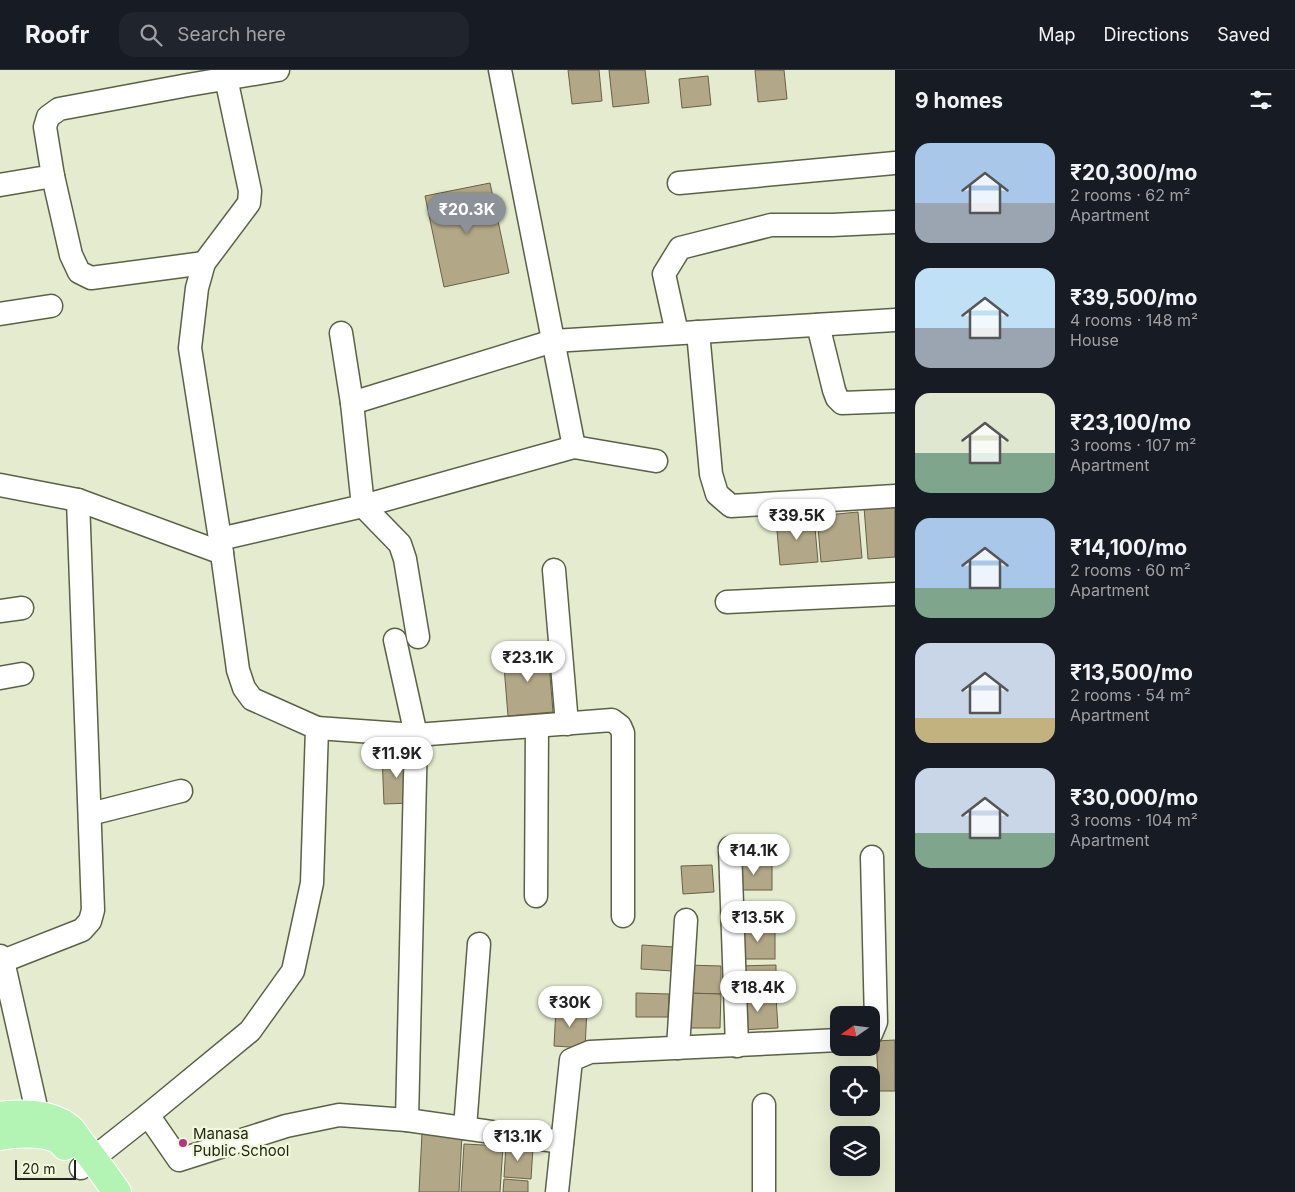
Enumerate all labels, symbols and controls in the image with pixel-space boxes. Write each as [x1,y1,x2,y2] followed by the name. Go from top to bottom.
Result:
[119,12,469,57] search box
[25,20,89,49] text: Roofr
[137,21,165,49] icon: search
[177,23,286,46] text: Search here
[1038,24,1076,45] text: Map
[1104,24,1189,45] text: Directions
[1217,24,1270,45] text: Saved
[1247,86,1275,114] icon: filters
[915,88,1003,113] text: 9 homes
[1070,160,1197,185] text: ₹20,300/mo
[955,163,1015,223] icon: home
[1070,185,1191,205] text: 2 rooms · 62 m²
[426,192,508,235] pin: ₹20.3K
[439,199,495,219] text: ₹20.3K
[1070,205,1150,225] text: Apartment
[1070,285,1197,310] text: ₹39,500/mo
[955,288,1015,348] icon: home
[1070,310,1198,330] text: 4 rooms · 148 m²
[1070,330,1119,350] text: House
[1070,410,1191,435] text: ₹23,100/mo
[955,413,1015,473] icon: home
[1070,435,1196,455] text: 3 rooms · 107 m²
[1070,455,1150,475] text: Apartment
[756,498,838,541] pin: ₹39.5K
[769,505,825,525] text: ₹39.5K
[1070,535,1187,560] text: ₹14,100/mo
[955,538,1015,598] icon: home
[1070,560,1191,580] text: 2 rooms · 60 m²
[1070,580,1150,600] text: Apartment
[487,640,569,683] pin: ₹23.1K
[502,647,554,667] text: ₹23.1K
[1070,660,1193,685] text: ₹13,500/mo
[955,663,1015,723] icon: home
[1070,685,1191,705] text: 2 rooms · 54 m²
[1070,705,1150,725] text: Apartment
[356,736,438,779] pin: ₹11.9K
[372,743,422,763] text: ₹11.9K
[1070,785,1198,810] text: ₹30,000/mo
[955,788,1015,848] icon: home
[1070,810,1198,830] text: 3 rooms · 104 m²
[1070,830,1150,850] text: Apartment
[713,834,795,876] pin: ₹14.1K
[730,840,778,860] text: ₹14.1K
[717,900,799,943] pin: ₹13.5K
[731,907,785,927] text: ₹13.5K
[717,970,799,1013] pin: ₹18.4K
[731,977,785,997] text: ₹18.4K
[540,986,600,1028] pin: ₹30K
[549,992,591,1012] text: ₹30K
[830,1006,880,1056] north arrow
[830,1006,880,1176] map controls
[830,1066,880,1116] button: locate
[477,1120,559,1162] pin: ₹13.1K
[193,1124,289,1160] place label: Manasa Public School
[494,1126,542,1146] text: ₹13.1K
[830,1126,880,1176] button: layers
[177,1137,189,1149] marker: Manasa Public School
[15,1157,76,1180] scale bar
[22,1160,56,1177] text: 20 m

